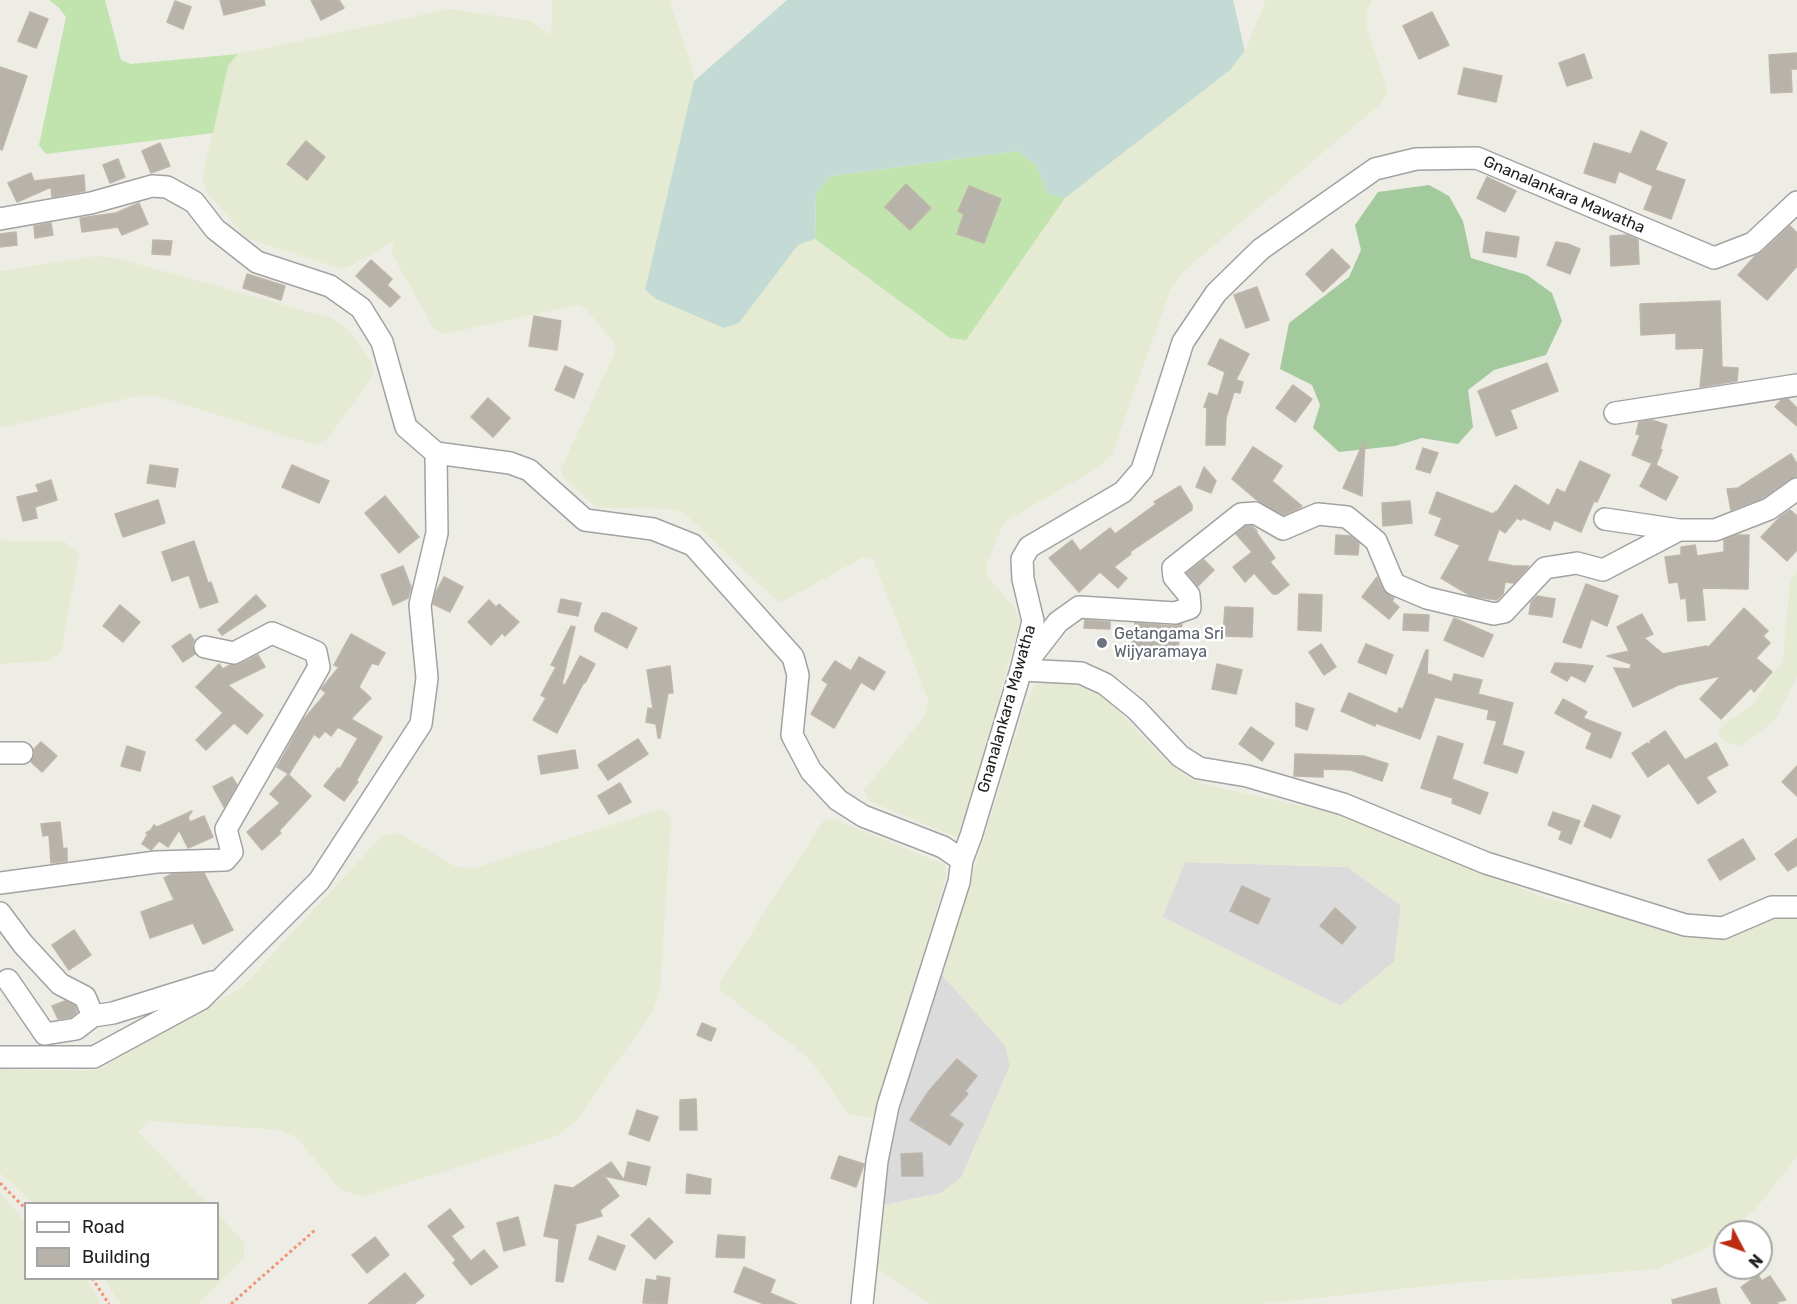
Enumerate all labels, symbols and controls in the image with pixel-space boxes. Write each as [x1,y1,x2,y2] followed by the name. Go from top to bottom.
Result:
[1480,152,1648,238] street label: Gnanalankara Mawatha
[974,623,1040,795] street label: Gnanalankara Mawatha
[1114,624,1224,662] place label: Getangama Sri Wijyaramaya
[1095,636,1109,650] marker: Getangama Sri Wijyaramaya
[24,1202,219,1280] legend
[82,1216,125,1238] text: Road
[1713,1220,1773,1280] north arrow
[82,1246,150,1268] text: Building
[1745,1250,1766,1271] text: N

